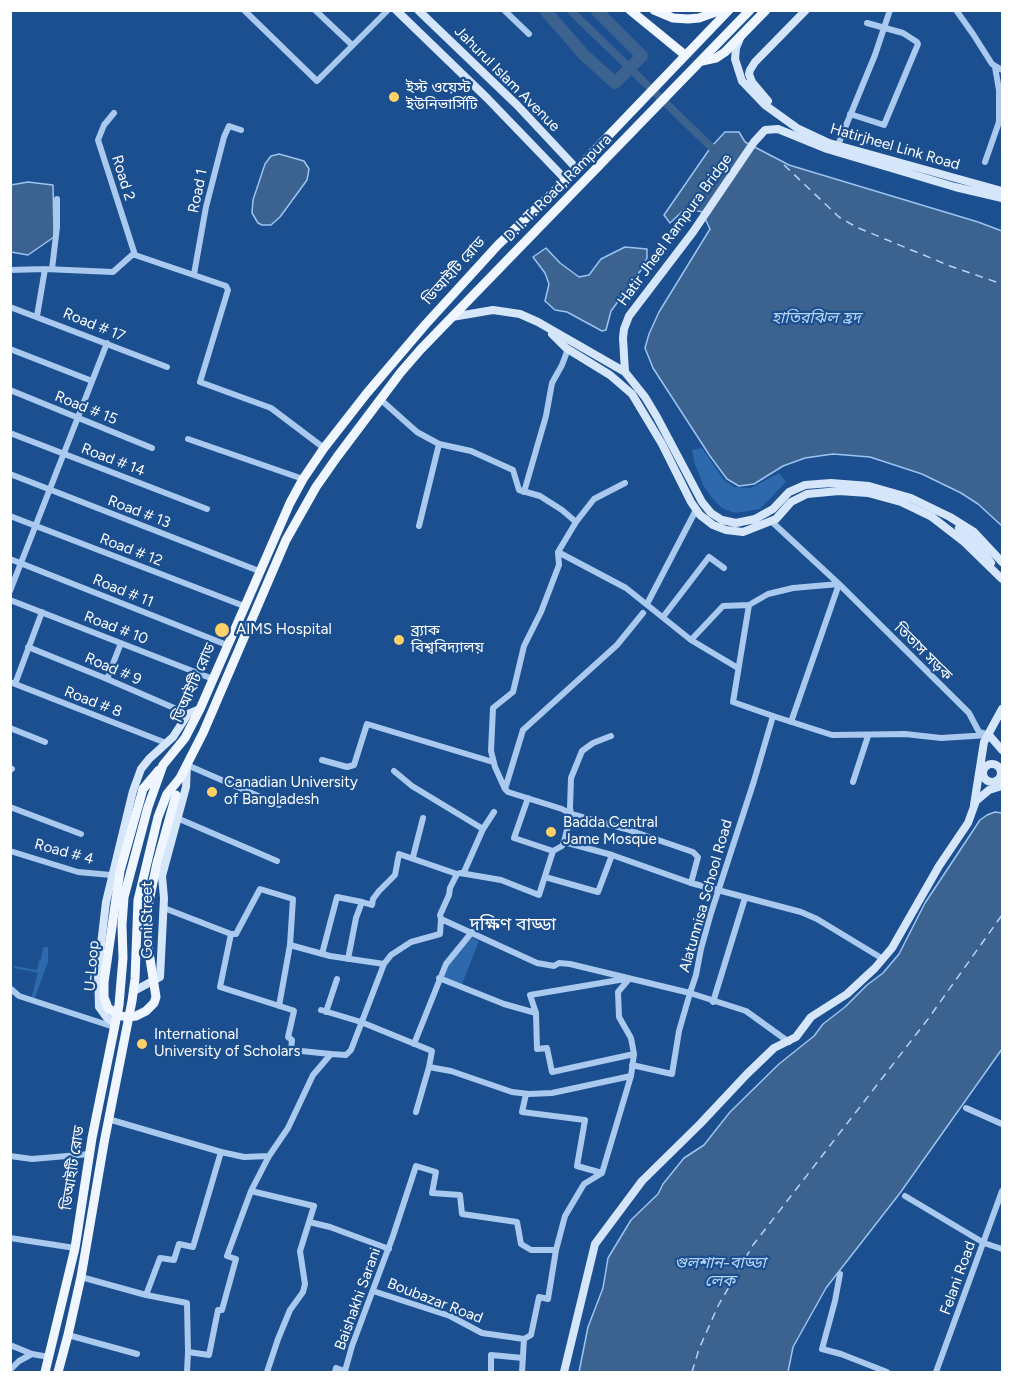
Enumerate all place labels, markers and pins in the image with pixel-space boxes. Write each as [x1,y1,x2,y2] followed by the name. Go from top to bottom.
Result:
[406,79,478,114] place label: ইস্ট ওয়েস্ট ইউনিভার্সিটি
[387,90,401,104] marker: ইস্ট ওয়েস্ট ইউনিভার্সিটি
[213,621,231,639] marker: AIMS Hospital
[236,621,332,639] place label: AIMS Hospital
[411,622,484,657] place label: ব্র্যাক বিশ্ববিদ্যালয়
[392,633,406,647] marker: ব্র্যাক বিশ্ববিদ্যালয়
[224,774,358,809] place label: Canadian University of Bangladesh
[205,785,219,799] marker: Canadian University of Bangladesh
[563,814,658,849] place label: Badda Central Jame Mosque
[544,825,558,839] marker: Badda Central Jame Mosque
[154,1026,300,1061] place label: International University of Scholars
[135,1037,149,1051] marker: International University of Scholars

